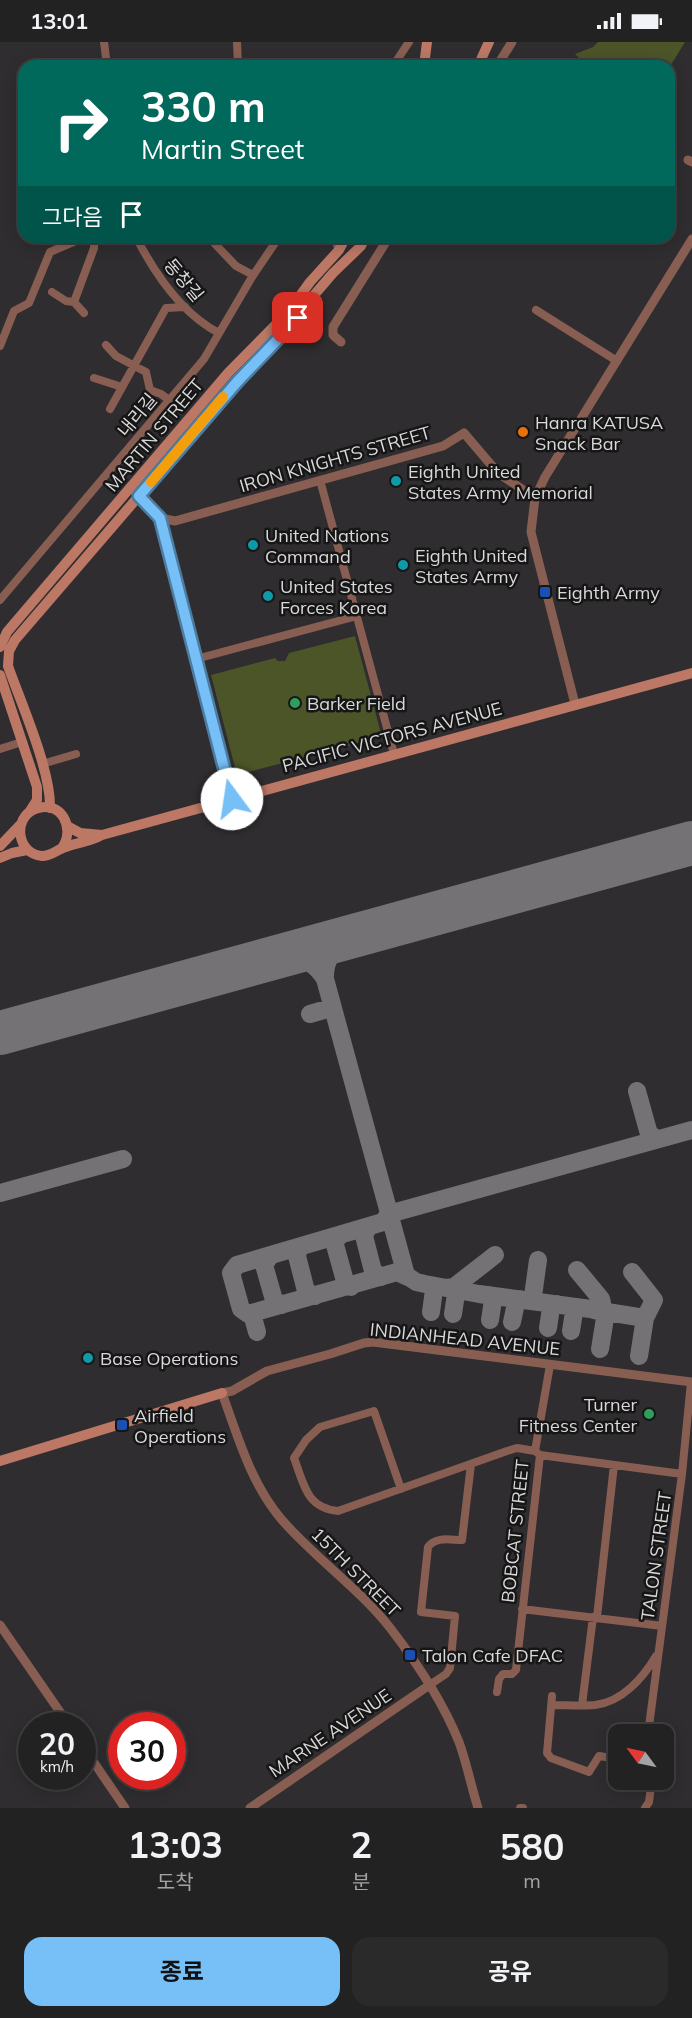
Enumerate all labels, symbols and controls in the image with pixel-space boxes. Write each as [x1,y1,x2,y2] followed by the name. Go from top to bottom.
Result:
[30,7,88,35] text: 13:01
[141,80,266,133] text: 330 m
[42,84,120,162] icon: right
[141,132,304,166] text: Martin Street
[115,198,148,231] icon: arrive
[42,203,103,231] text: 그다음
[159,254,209,306] street label: 동창길
[272,292,323,343] pin
[281,301,314,334] icon: arrive
[100,374,208,496] street label: MARTIN STREET
[112,389,162,441] street label: 내리길
[535,411,663,455] place label: Hanra KATUSA Snack Bar
[237,421,433,497] street label: IRON KNIGHTS STREET
[516,425,530,439] marker: Hanra KATUSA Snack Bar
[408,460,593,504] place label: Eighth United States Army Memorial
[389,474,403,488] marker: Eighth United States Army Memorial
[265,524,389,568] place label: United Nations Command
[246,538,260,552] marker: United Nations Command
[415,544,528,588] place label: Eighth United States Army
[396,558,410,572] marker: Eighth United States Army
[280,575,393,619] place label: United States Forces Korea
[557,581,660,604] place label: Eighth Army
[538,585,552,599] marker: Eighth Army
[261,589,275,603] marker: United States Forces Korea
[307,692,406,715] place label: Barker Field
[288,696,302,710] marker: Barker Field
[280,697,504,777] street label: PACIFIC VICTORS AVENUE
[200,767,264,831] position arrow
[369,1318,561,1360] street label: INDIANHEAD AVENUE
[100,1347,239,1370] place label: Base Operations
[81,1351,95,1365] marker: Base Operations
[519,1393,637,1437] place label: Turner Fitness Center
[134,1404,226,1448] place label: Airfield Operations
[642,1407,656,1421] marker: Turner Fitness Center
[115,1418,129,1432] marker: Airfield Operations
[496,1458,534,1604] street label: BOBCAT STREET
[636,1490,676,1622] street label: TALON STREET
[306,1522,406,1622] street label: 15TH STREET
[422,1644,563,1667] place label: Talon Cafe DFAC
[403,1648,417,1662] marker: Talon Cafe DFAC
[265,1684,395,1782] street label: MARNE AVENUE
[108,1712,186,1790] speed limit sign: 30
[608,1724,674,1790] north arrow
[608,1724,674,1790] map controls
[39,1725,75,1763] text: 20
[40,1757,74,1776] text: km/h
[128,1822,223,1867] text: 13:03
[350,1822,372,1867] text: 2
[500,1824,564,1869] text: 580
[523,1868,541,1893] text: m
[157,1869,194,1894] text: 도착
[352,1869,370,1894] text: 분
[24,1937,340,2006] button: 종료
[352,1937,668,2006] button: 공유

